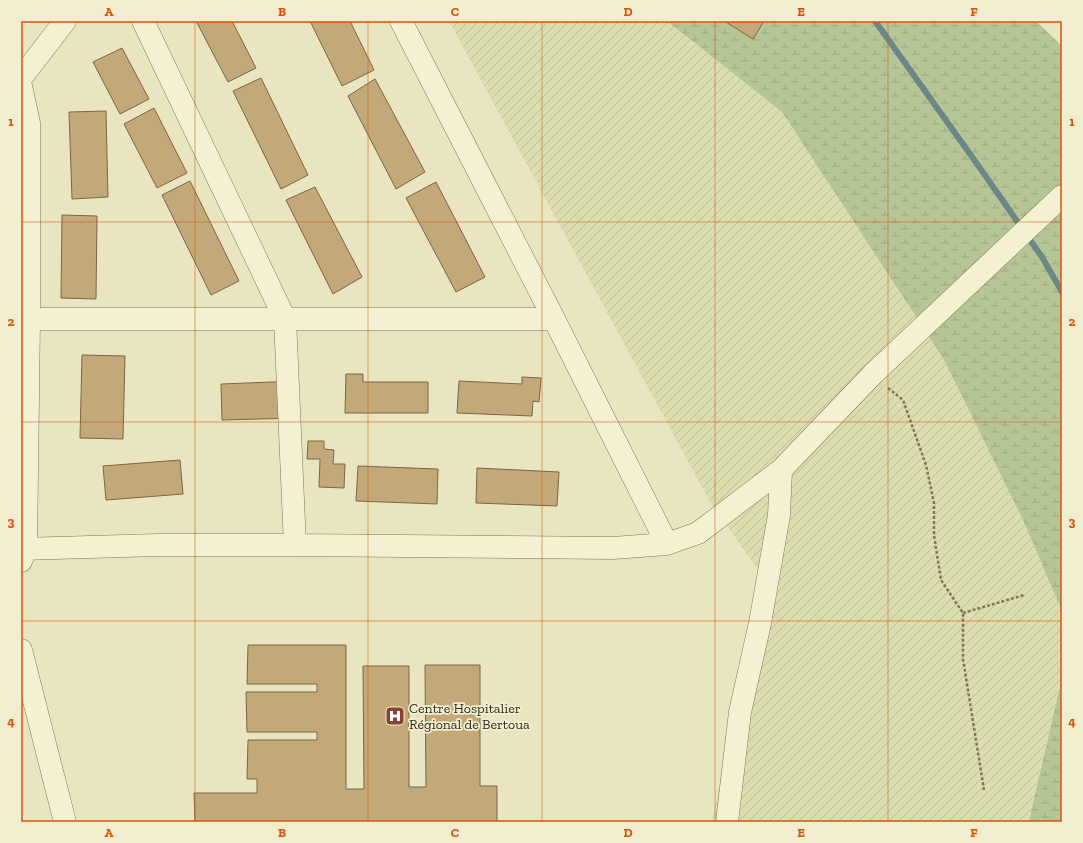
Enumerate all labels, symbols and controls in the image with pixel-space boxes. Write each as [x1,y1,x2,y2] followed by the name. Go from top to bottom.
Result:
[105,4,114,19] text: A
[278,4,286,19] text: B
[451,4,459,19] text: C
[623,4,633,19] text: D
[797,4,805,19] text: E
[970,4,978,19] text: F
[8,114,14,129] text: 1
[1069,114,1075,129] text: 1
[8,314,15,329] text: 2
[1069,314,1076,329] text: 2
[8,514,15,529] text: 3
[1069,514,1076,529] text: 3
[409,700,530,733] place label: Centre Hospitalier Régional de Bertoua
[384,705,406,727] hospital icon: Centre Hospitalier Régional de Bertoua
[7,714,15,729] text: 4
[1068,714,1076,729] text: 4
[105,825,114,840] text: A
[278,825,286,840] text: B
[451,825,459,840] text: C
[623,825,633,840] text: D
[797,825,805,840] text: E
[970,825,978,840] text: F

